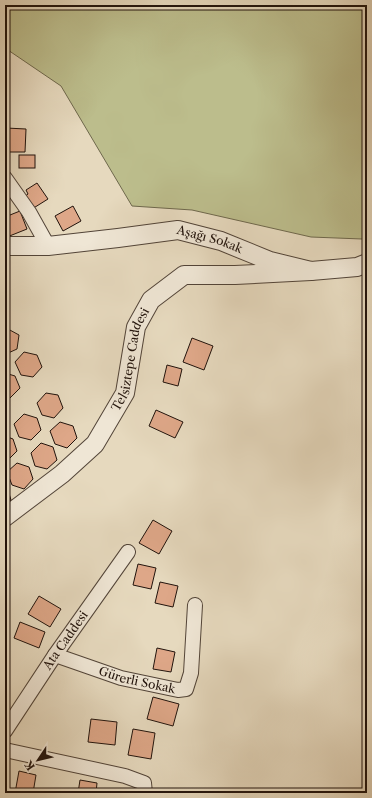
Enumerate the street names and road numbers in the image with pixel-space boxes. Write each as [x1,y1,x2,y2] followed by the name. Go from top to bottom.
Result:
[174,222,246,256] street label: Aşağı Sokak
[108,305,152,414] street label: Telsiztepe Caddesi
[39,608,91,673] street label: Ata Caddesi
[97,663,178,696] street label: Gürerli Sokak

